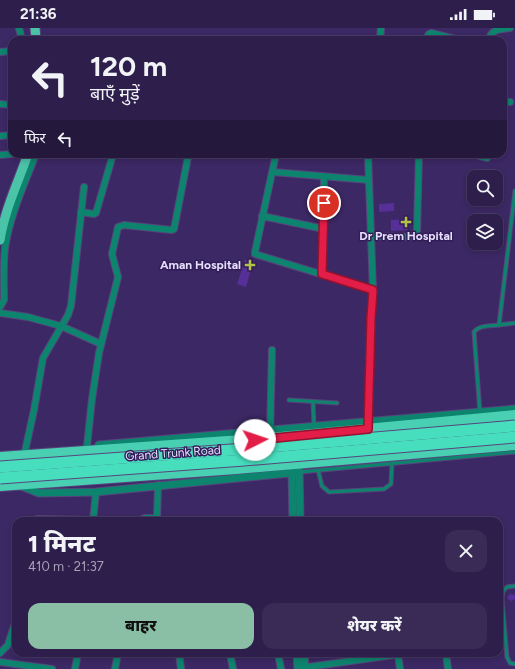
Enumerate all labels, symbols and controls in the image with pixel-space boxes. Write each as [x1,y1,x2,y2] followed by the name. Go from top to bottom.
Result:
[20,5,57,23] text: 21:36
[90,49,167,83] text: 120 m
[24,52,76,104] icon: left
[90,83,140,105] text: बाएँ मुड़ें
[54,128,76,150] icon: left
[24,129,46,147] text: फिर
[467,170,503,250] map controls
[467,170,503,206] button: search
[307,186,341,220] pin
[313,192,335,214] icon: arrive
[467,214,503,250] button: layers
[400,216,412,228] marker: Dr Prem Hospital
[359,229,453,243] place label: Dr Prem Hospital
[160,258,241,272] place label: Aman Hospital
[244,259,256,271] marker: Aman Hospital
[234,419,276,461] position arrow
[125,443,221,463] street label: Grand Trunk Road
[28,529,96,558] text: 1 मिनट
[445,530,487,572] button: close
[28,559,104,574] text: 410 m · 21:37
[28,603,254,649] button: बाहर
[262,603,487,649] button: शेयर करें

